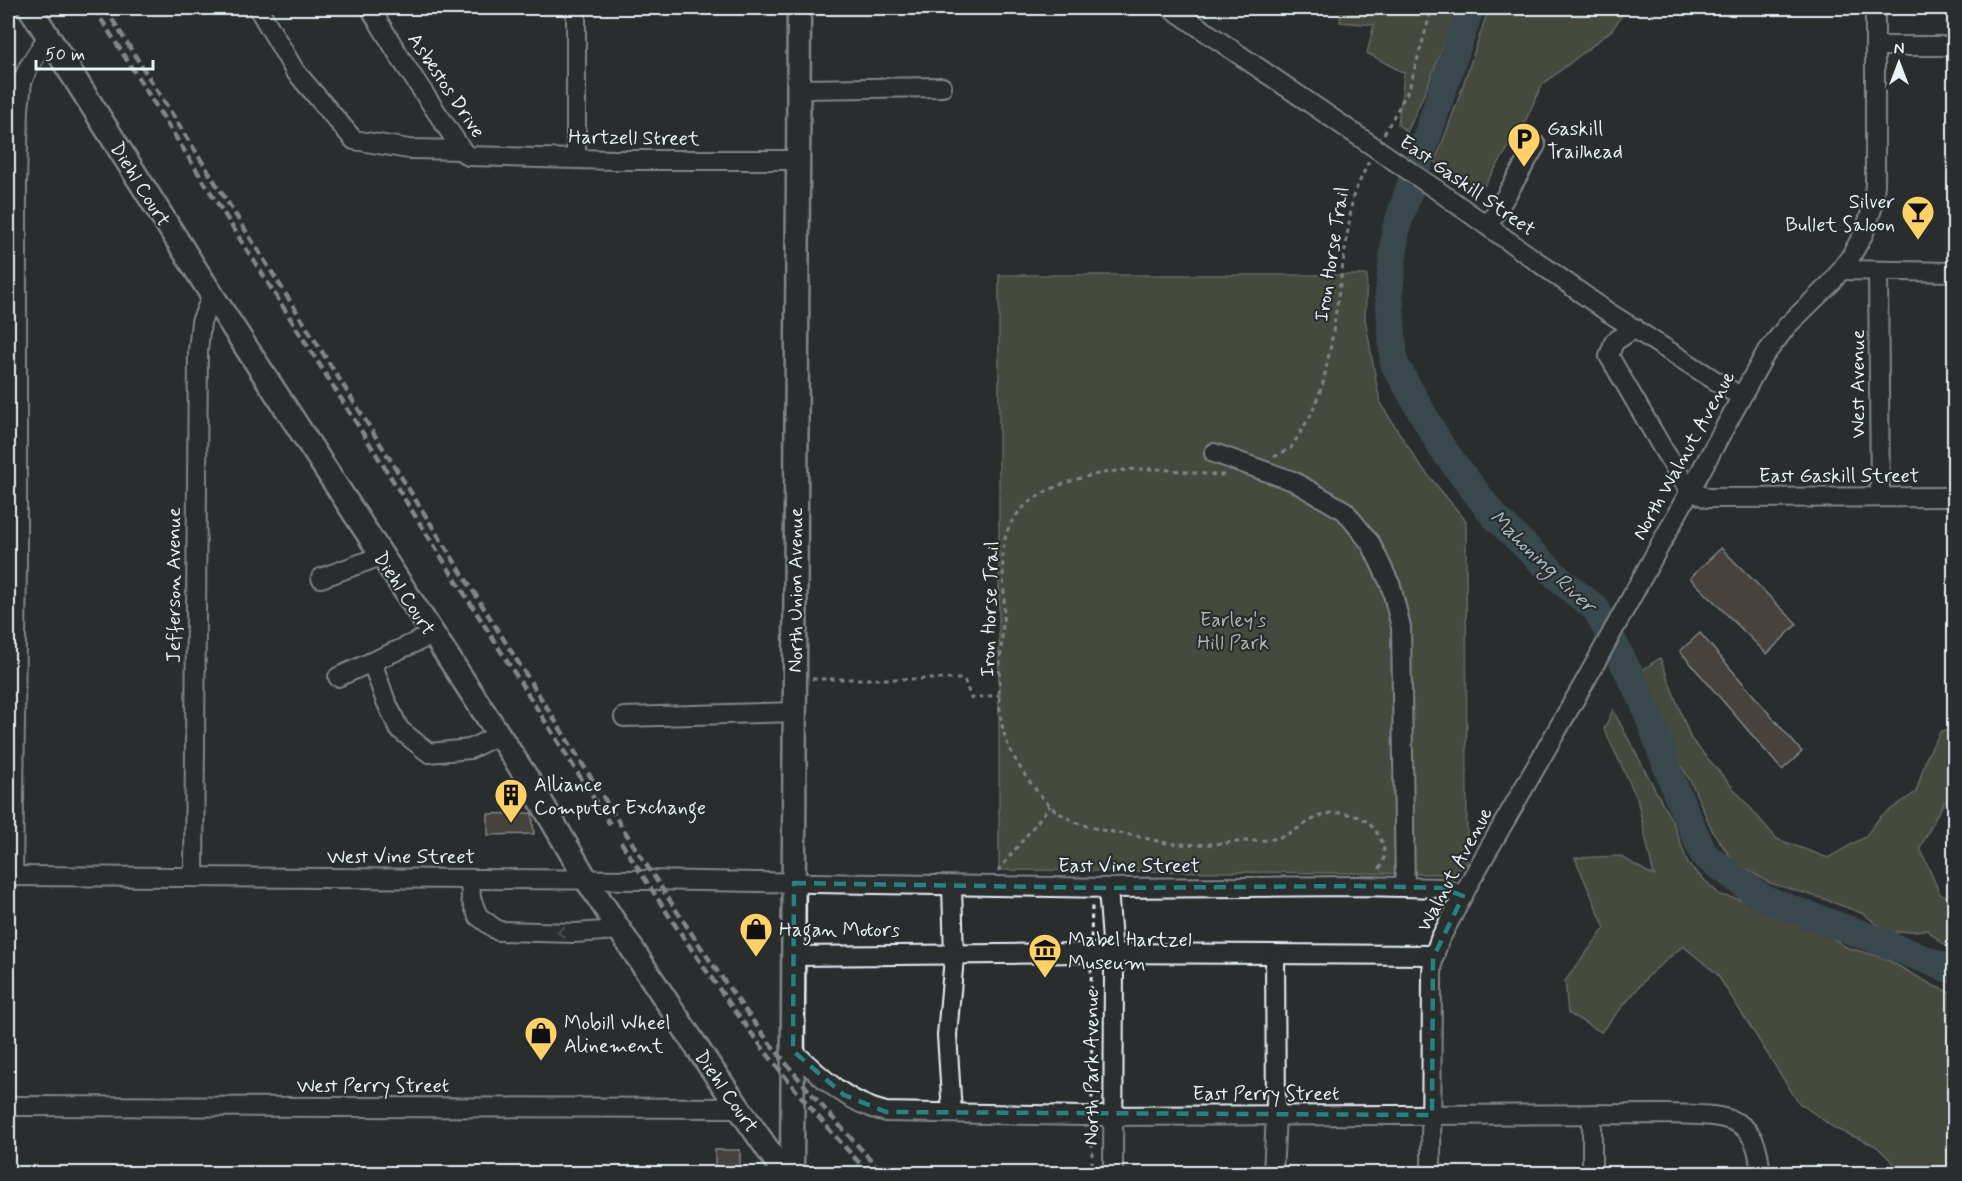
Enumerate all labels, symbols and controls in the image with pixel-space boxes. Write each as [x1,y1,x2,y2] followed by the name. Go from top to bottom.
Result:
[401,28,491,144] street label: Asbestos Drive
[36,33,153,71] scale bar
[1869,33,1929,93] north arrow
[1894,39,1904,60] text: N
[45,43,85,67] text: 50 m
[1547,116,1623,166] place label: Gaskill Trailhead
[1506,121,1542,168] parking icon: Gaskill Trailhead
[568,124,700,153] street label: Hartzell Street
[1394,129,1541,243] street label: East Gaskill Street
[103,137,176,232] street label: Diehl Court
[1309,185,1356,323] street label: Iron Horse Trail
[1785,189,1895,239] place label: Silver Bullet Saloon
[1900,194,1936,241] bar icon: Silver Bullet Saloon
[1845,329,1872,439] street label: West Avenue
[1627,366,1742,545] street label: North Walnut Avenue
[1759,463,1919,490] street label: East Gaskill Street
[1482,504,1604,623] water label: Mahoning River
[161,507,188,663] street label: Jefferson Avenue
[783,507,810,673] street label: North Union Avenue
[975,541,1006,677] street label: Iron Horse Trail
[366,547,441,641] street label: Diehl Court
[1197,607,1269,657] park label: Earley's Hill Park
[534,772,706,824] place label: Alliance Computer Exchange
[493,777,529,824] building icon: Alliance Computer Exchange
[1411,803,1500,937] street label: Walnut Avenue
[327,844,475,871] street label: West Vine Street
[1058,853,1200,880] street label: East Vine Street
[738,911,774,958] shop icon: Hagan Motors
[779,917,900,946] place label: Hagan Motors
[557,926,566,939] one-way arrow
[1068,927,1192,977] place label: Mabel Hartzel Museum
[1027,932,1063,979] museum icon: Mabel Hartzel Museum
[1079,988,1106,1146] street label: North Park Avenue
[564,1010,671,1060] place label: Mobill Wheel Alinement
[523,1015,559,1062] shop icon: Mobill Wheel Alinement
[687,1045,764,1139] street label: Diehl Court
[297,1073,449,1100] street label: West Perry Street
[1193,1081,1339,1108] street label: East Perry Street

